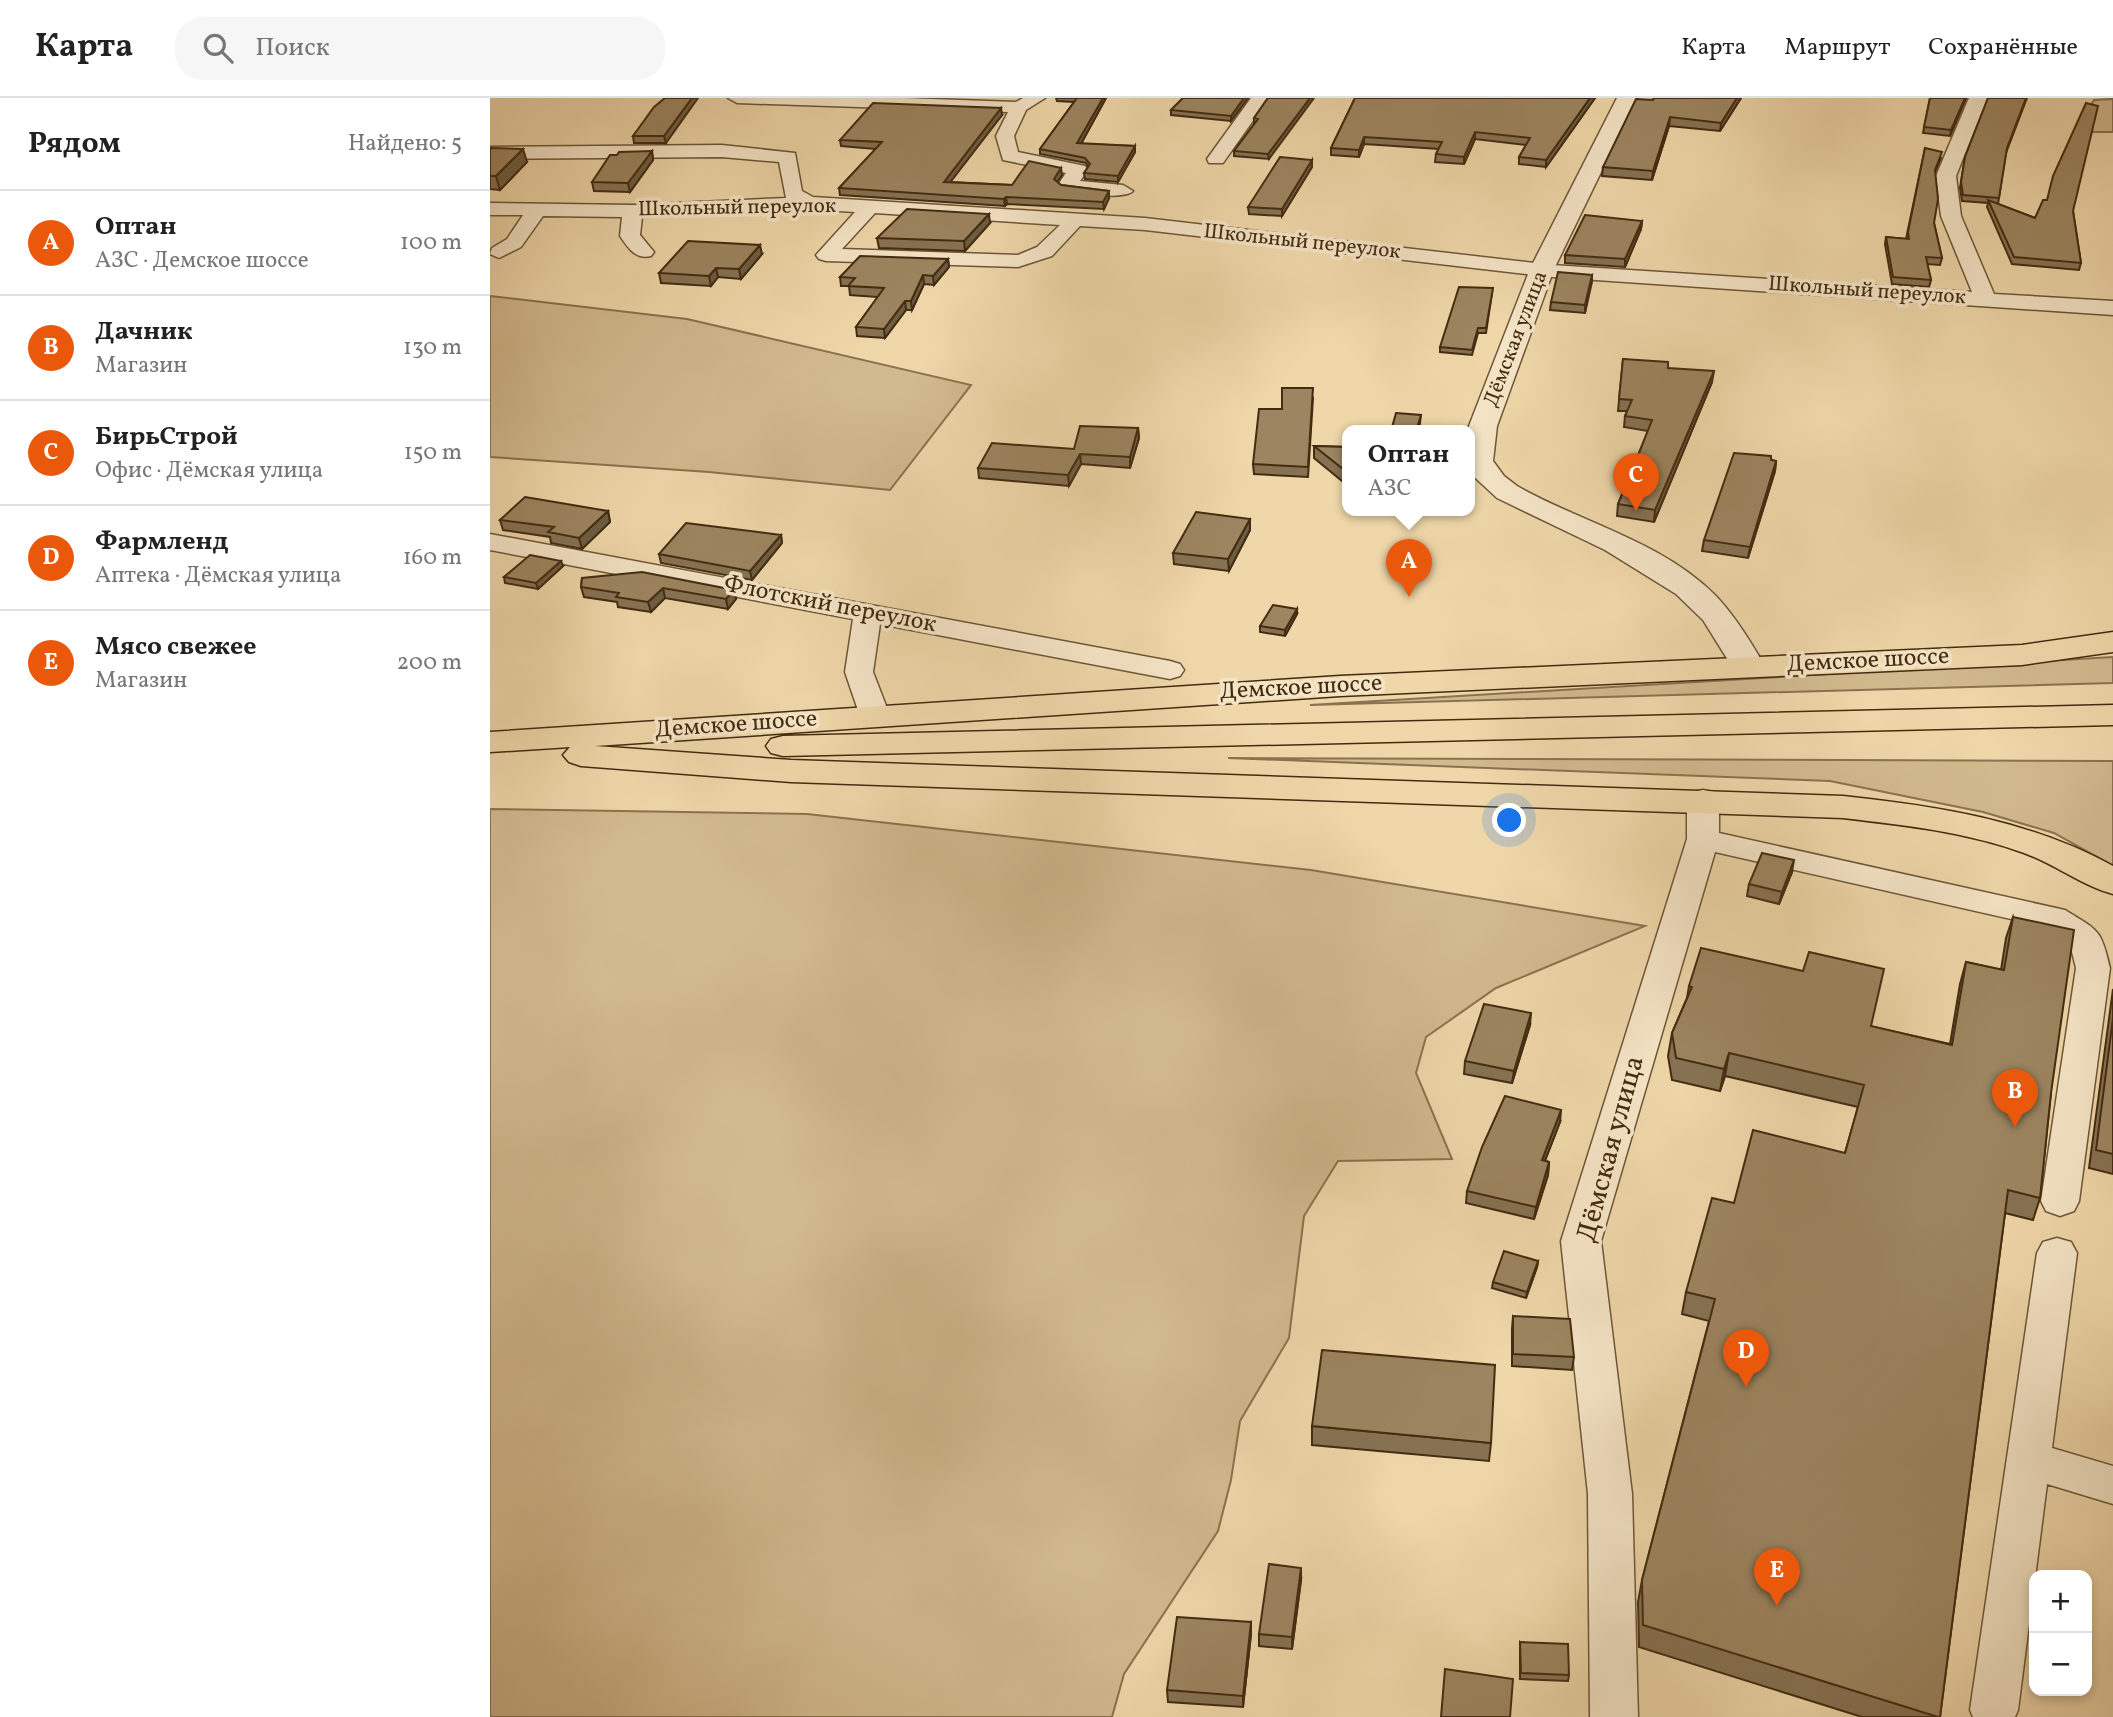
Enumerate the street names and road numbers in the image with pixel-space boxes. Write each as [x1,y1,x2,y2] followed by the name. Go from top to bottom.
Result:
[638,192,836,224] street label: Школьный переулок
[1202,217,1402,267] street label: Школьный переулок
[1477,267,1555,411] street label: Дёмская улица
[1767,270,1967,312] street label: Школьный переулок
[721,568,939,642] street label: Флотский переулок
[1786,640,1950,682] street label: Демское шоссе
[1219,667,1383,709] street label: Демское шоссе
[654,702,818,748] street label: Демское шоссе
[1567,1051,1655,1247] street label: Дёмская улица

